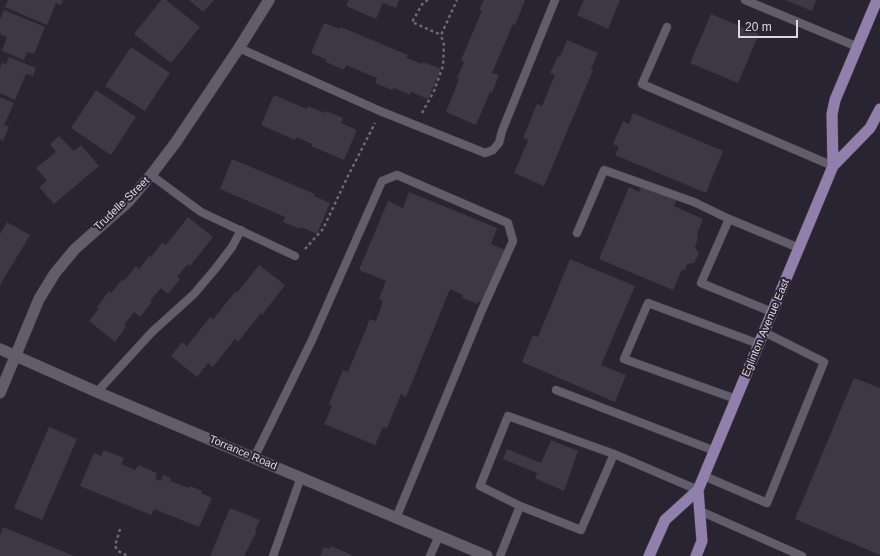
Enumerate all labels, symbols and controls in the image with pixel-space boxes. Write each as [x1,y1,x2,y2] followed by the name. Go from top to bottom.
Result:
[740,12,800,38] scale bar
[745,20,772,34] text: 20 m
[92,174,152,234] street label: Trudelle Street
[739,277,793,379] street label: Eglinton Avenue East
[207,433,279,473] street label: Torrance Road

